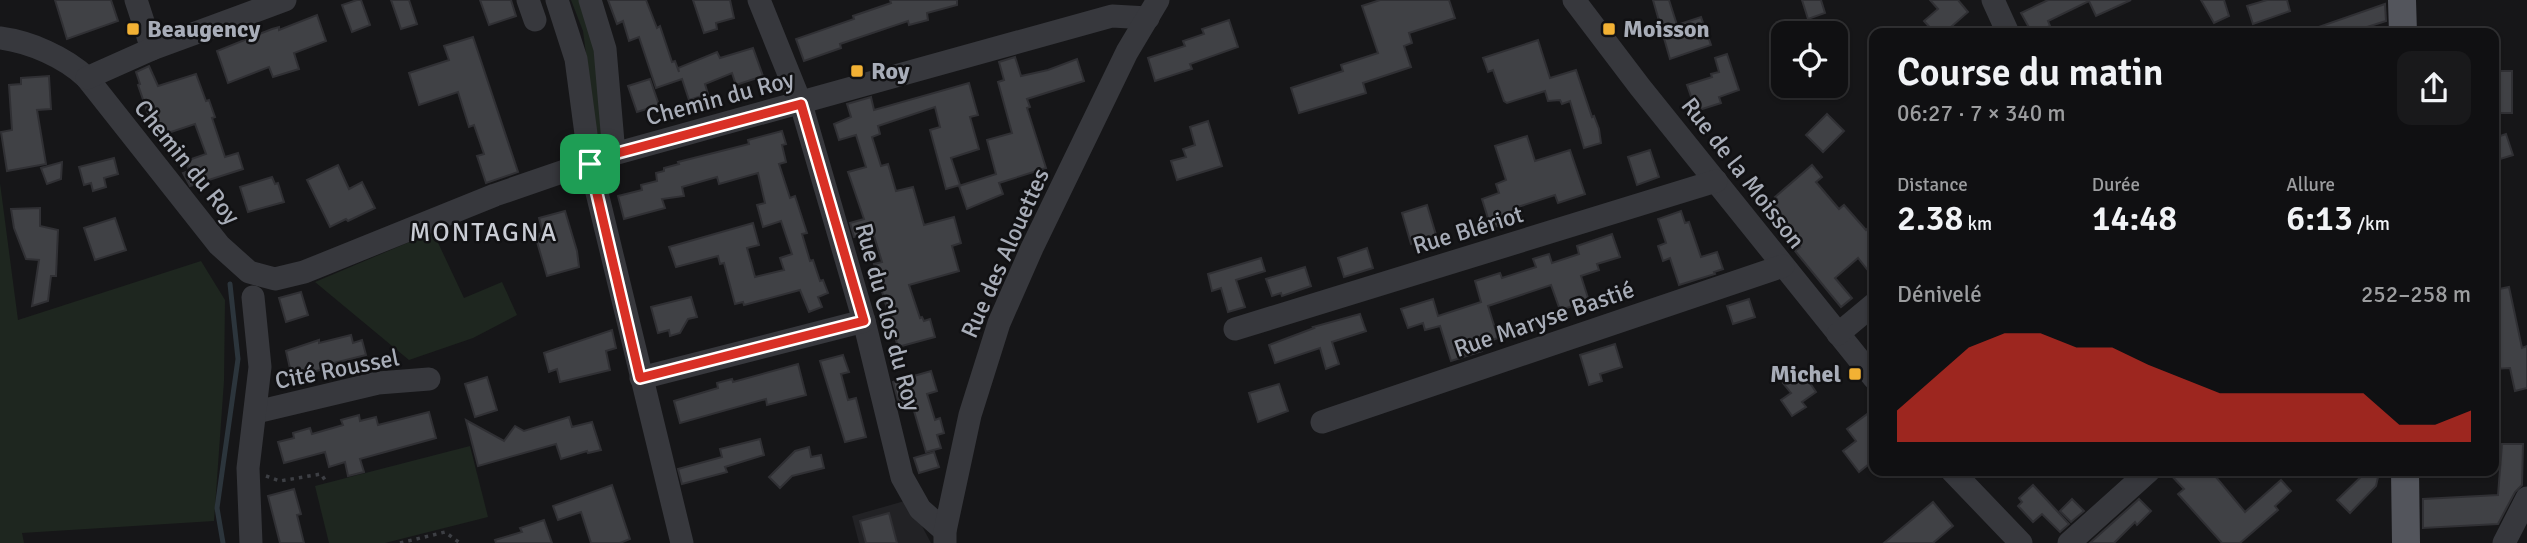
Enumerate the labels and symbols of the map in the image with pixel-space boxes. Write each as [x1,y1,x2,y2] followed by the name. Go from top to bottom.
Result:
[147,14,260,44] place label: Beaugency
[1623,14,1710,44] place label: Moisson
[125,21,141,37] marker: Beaugency
[1601,21,1617,37] marker: Moisson
[871,56,910,86] place label: Roy
[849,63,865,79] marker: Roy
[643,64,797,132] street label: Chemin du Roy
[1675,91,1811,255] street label: Rue de la Moisson
[127,93,247,231] street label: Chemin du Roy
[560,134,620,194] pin
[954,163,1056,343] street label: Rue des Alouettes
[1409,199,1527,261] street label: Rue Blériot
[410,217,558,249] district label: MONTAGNA
[848,220,928,414] street label: Rue du Clos du Roy
[1450,274,1638,364] street label: Rue Maryse Bastié
[272,342,402,396] street label: Cité Roussel
[1770,359,1841,389] place label: Michel
[1847,366,1863,382] marker: Michel

